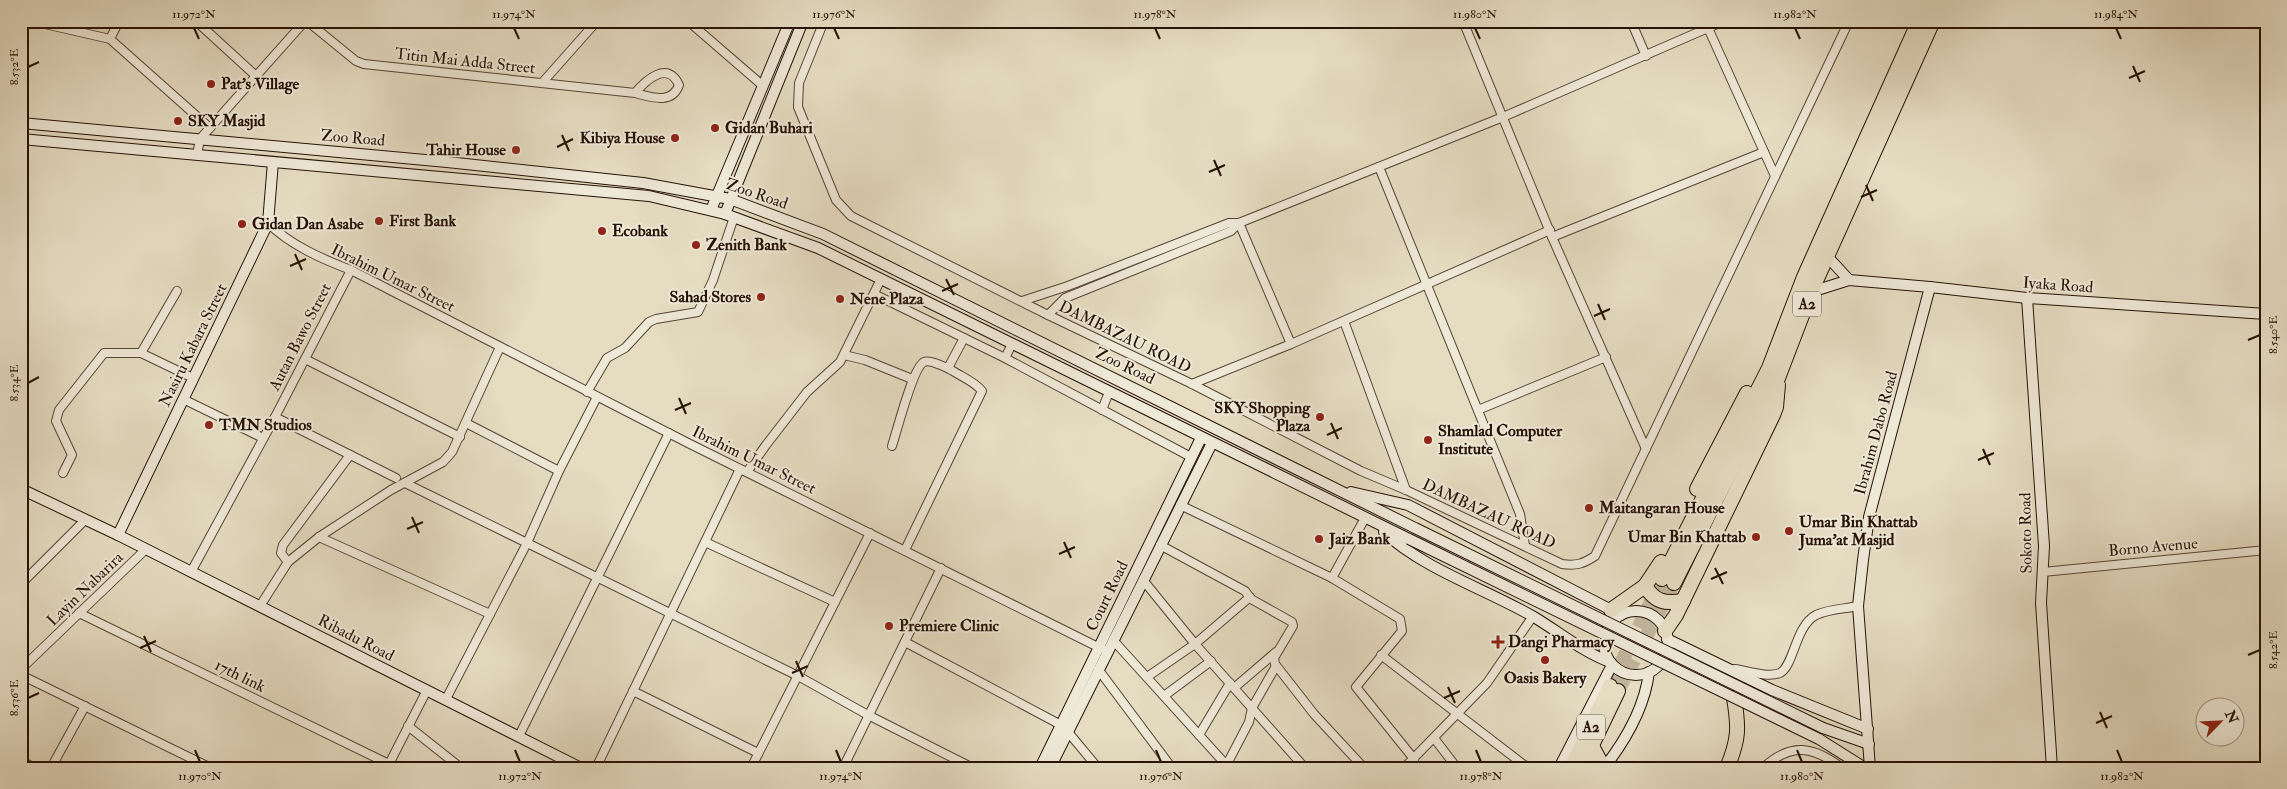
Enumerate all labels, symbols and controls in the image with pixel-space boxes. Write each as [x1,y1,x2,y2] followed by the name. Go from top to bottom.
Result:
[172,7,216,22] text: 11.972°N
[492,7,536,22] text: 11.974°N
[812,7,856,22] text: 11.976°N
[1133,7,1177,22] text: 11.978°N
[1453,7,1497,22] text: 11.980°N
[1773,7,1817,22] text: 11.982°N
[2094,7,2138,22] text: 11.984°N
[394,44,536,78] street label: Titin Mai Adda Street
[7,48,22,85] text: 8.532°E
[221,74,300,95] place label: Pat's Village
[205,78,217,90] marker: Pat's Village
[188,111,266,131] place label: SKY Masjid
[172,115,184,127] marker: SKY Masjid
[725,118,813,138] place label: Gidan Buhari
[709,122,721,134] marker: Gidan Buhari
[320,125,386,151] street label: Zoo Road
[580,128,665,149] place label: Kibiya House
[669,132,681,144] marker: Kibiya House
[425,140,506,160] place label: Tahir House
[510,144,522,156] marker: Tahir House
[723,174,791,214] street label: Zoo Road
[389,211,456,231] place label: First Bank
[252,214,364,234] place label: Gidan Dan Asabe
[373,215,385,227] marker: First Bank
[236,218,248,230] marker: Gidan Dan Asabe
[612,221,668,241] place label: Ecobank
[596,225,608,237] marker: Ecobank
[706,235,787,255] place label: Zenith Bank
[328,239,458,317] street label: Ibrahim Umar Street
[690,239,702,251] marker: Zenith Bank
[2022,273,2094,297] street label: Iyaka Road
[155,280,231,410] street label: Nasiru Kabara Street
[264,280,336,395] street label: Autan Bawo Street
[669,287,752,307] place label: Sahad Stores
[849,289,924,309] place label: Nene Plaza
[755,291,767,303] marker: Sahad Stores
[1793,292,1821,316] road number: A2
[834,293,846,305] marker: Nene Plaza
[1056,296,1194,378] street label: DAMBAZAU ROAD
[2266,316,2281,354] text: 8.540°E
[1092,343,1158,389] street label: Zoo Road
[7,364,22,401] text: 8.534°E
[1850,369,1902,497] street label: Ibrahim Dabo Road
[1214,398,1311,436] place label: SKY Shopping Plaza
[1314,411,1326,423] marker: SKY Shopping Plaza
[218,415,312,435] place label: TMN Studios
[203,419,215,431] marker: TMN Studios
[689,421,819,499] street label: Ibrahim Umar Street
[1438,421,1563,459] place label: Shamlad Computer Institute
[1422,434,1434,446] marker: Shamlad Computer Institute
[1419,474,1559,554] street label: DAMBAZAU ROAD
[2015,492,2037,574] street label: Sokoto Road
[1598,498,1725,519] place label: Maitangaran House
[1583,502,1595,514] marker: Maitangaran House
[1798,512,1918,551] place label: Umar Bin Khattab Juma'at Masjid
[1783,525,1795,537] marker: Umar Bin Khattab Juma'at Masjid
[1627,527,1746,547] place label: Umar Bin Khattab
[1328,529,1390,550] place label: Jaiz Bank
[1750,531,1762,543] marker: Umar Bin Khattab
[1313,533,1325,545] marker: Jaiz Bank
[2107,533,2199,561] street label: Borno Avenue
[43,547,128,630] street label: Layin Nabarira
[1081,558,1133,634] street label: Court Road
[314,610,398,666] street label: Ribadu Road
[899,616,1000,636] place label: Premiere Clinic
[883,620,895,632] marker: Premiere Clinic
[2266,631,2281,669] text: 8.542°E
[1508,632,1615,653] place label: Dangi Pharmacy
[1492,636,1504,648] marker: Dangi Pharmacy
[1539,654,1551,666] marker: Oasis Bakery
[211,655,269,697] street label: 17th link
[1504,668,1587,689] place label: Oasis Bakery
[7,679,22,716] text: 8.536°E
[2194,696,2244,746] north arrow
[2221,707,2242,727] text: N
[1577,714,1605,740] road number: A2
[178,769,222,784] text: 11.970°N
[498,769,542,784] text: 11.972°N
[819,769,863,784] text: 11.974°N
[1139,769,1183,784] text: 11.976°N
[1459,769,1503,784] text: 11.978°N
[1780,769,1824,784] text: 11.980°N
[2100,769,2144,784] text: 11.982°N

